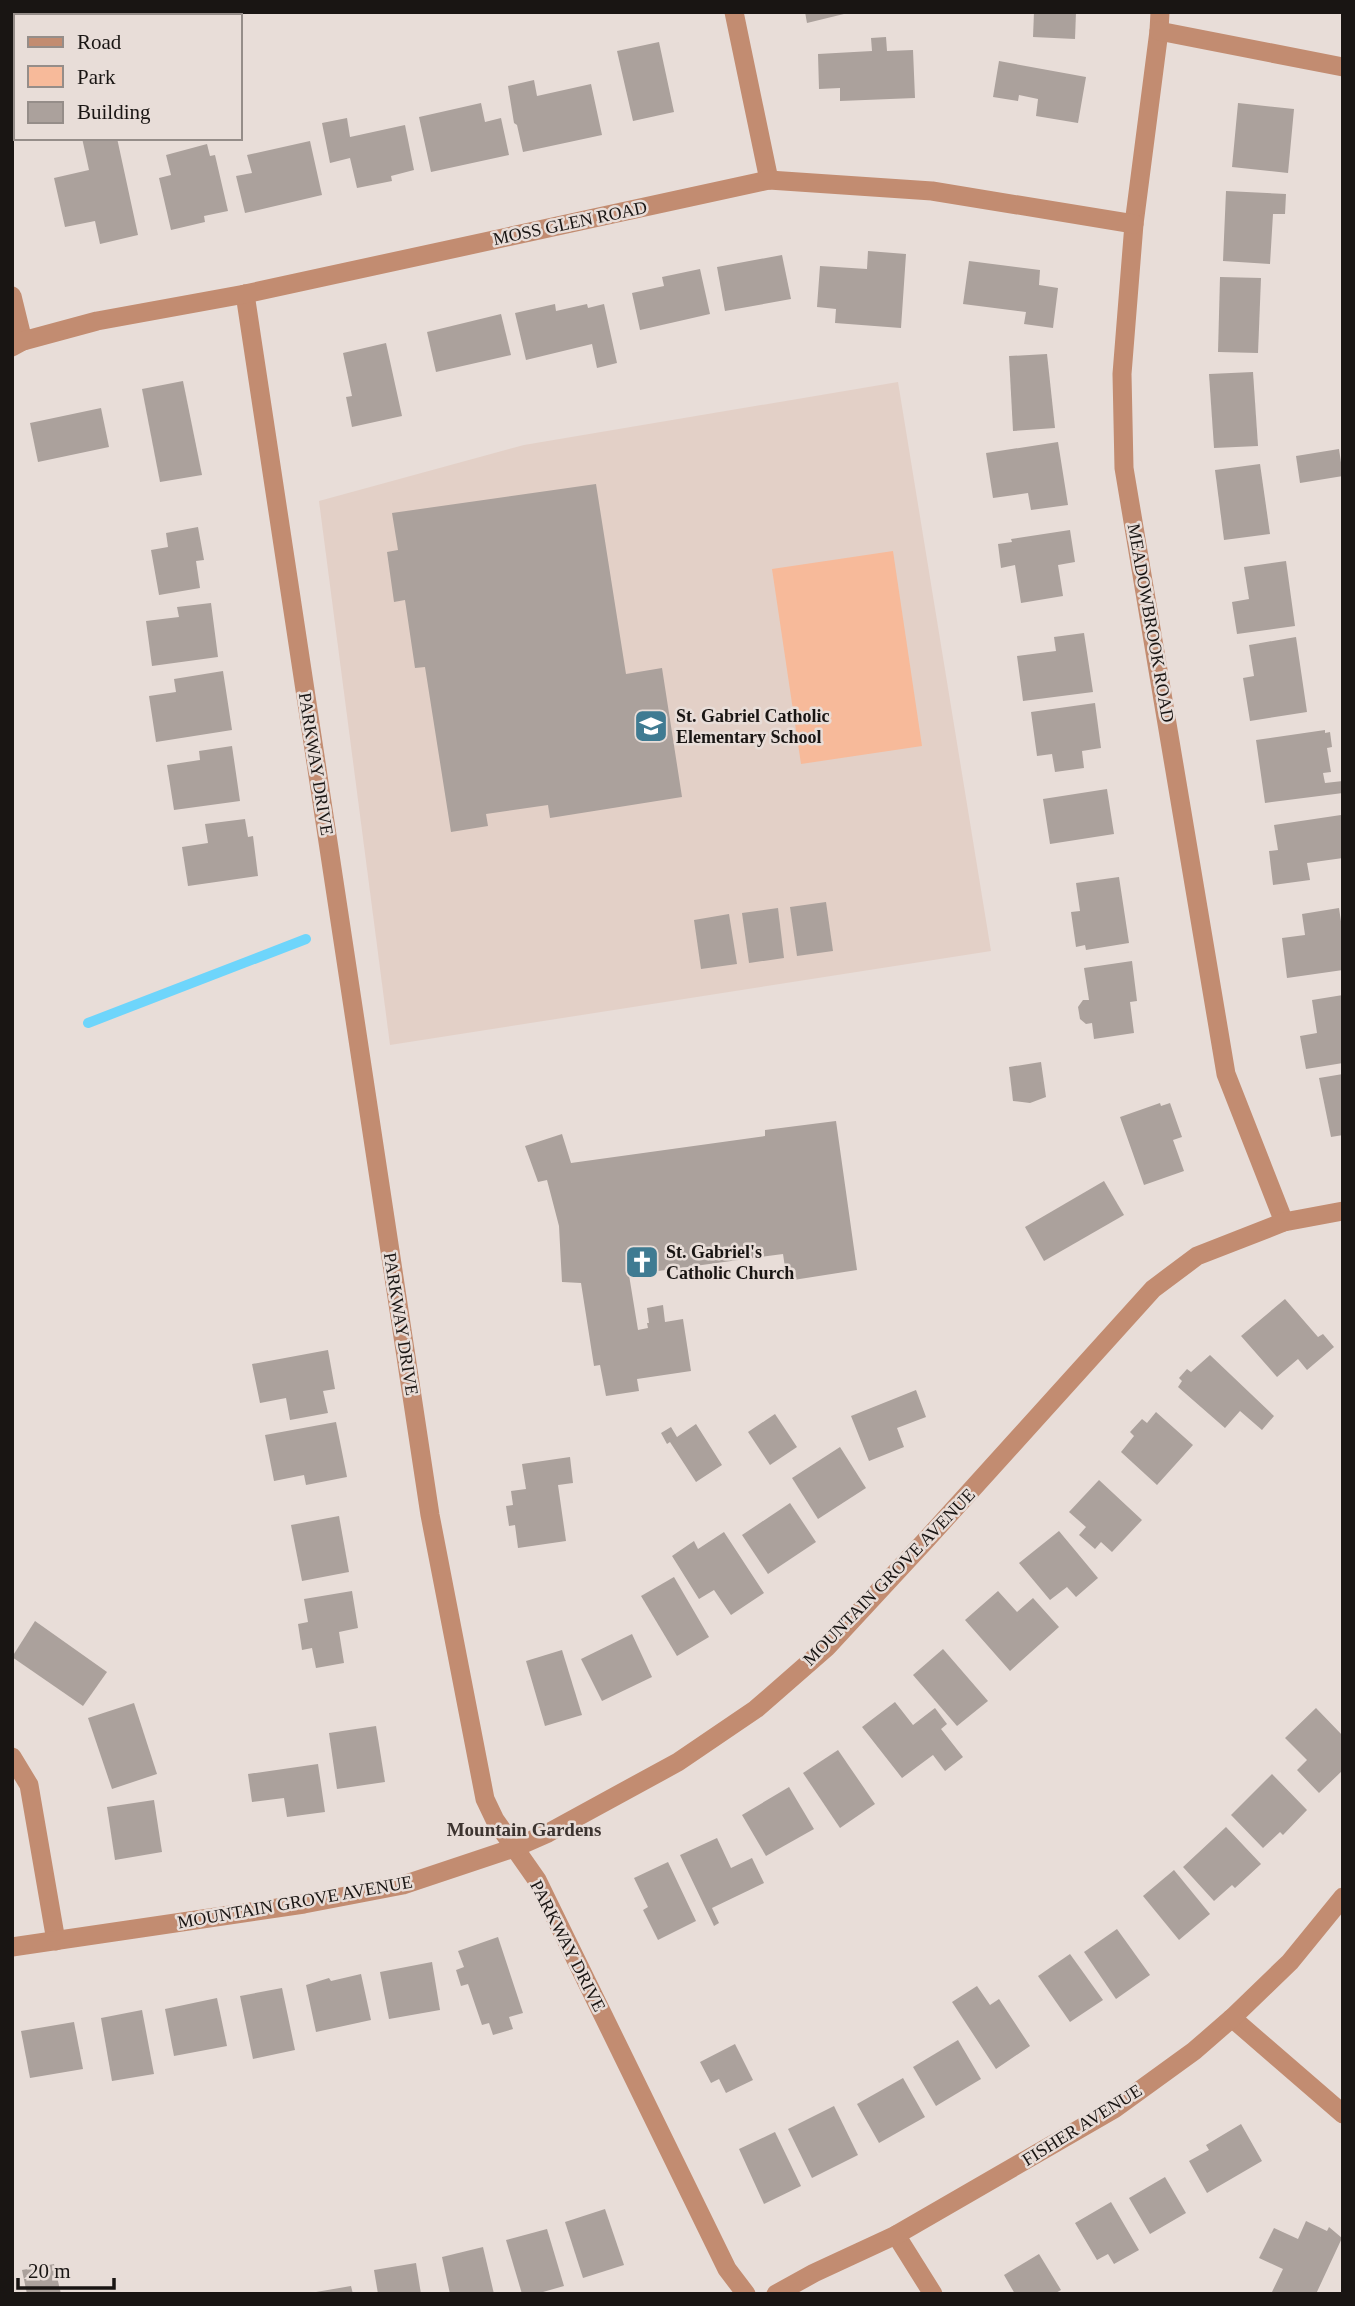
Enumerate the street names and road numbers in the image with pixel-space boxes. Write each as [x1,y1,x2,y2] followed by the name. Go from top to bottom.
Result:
[491,197,649,249] street label: MOSS GLEN ROAD
[1124,522,1178,724] street label: MEADOWBROOK ROAD
[295,691,337,837] street label: PARKWAY DRIVE
[380,1251,422,1397] street label: PARKWAY DRIVE
[799,1484,979,1670] street label: MOUNTAIN GROVE AVENUE
[176,1871,414,1933] street label: MOUNTAIN GROVE AVENUE
[526,1877,610,2015] street label: PARKWAY DRIVE
[1019,2080,1145,2170] street label: FISHER AVENUE

